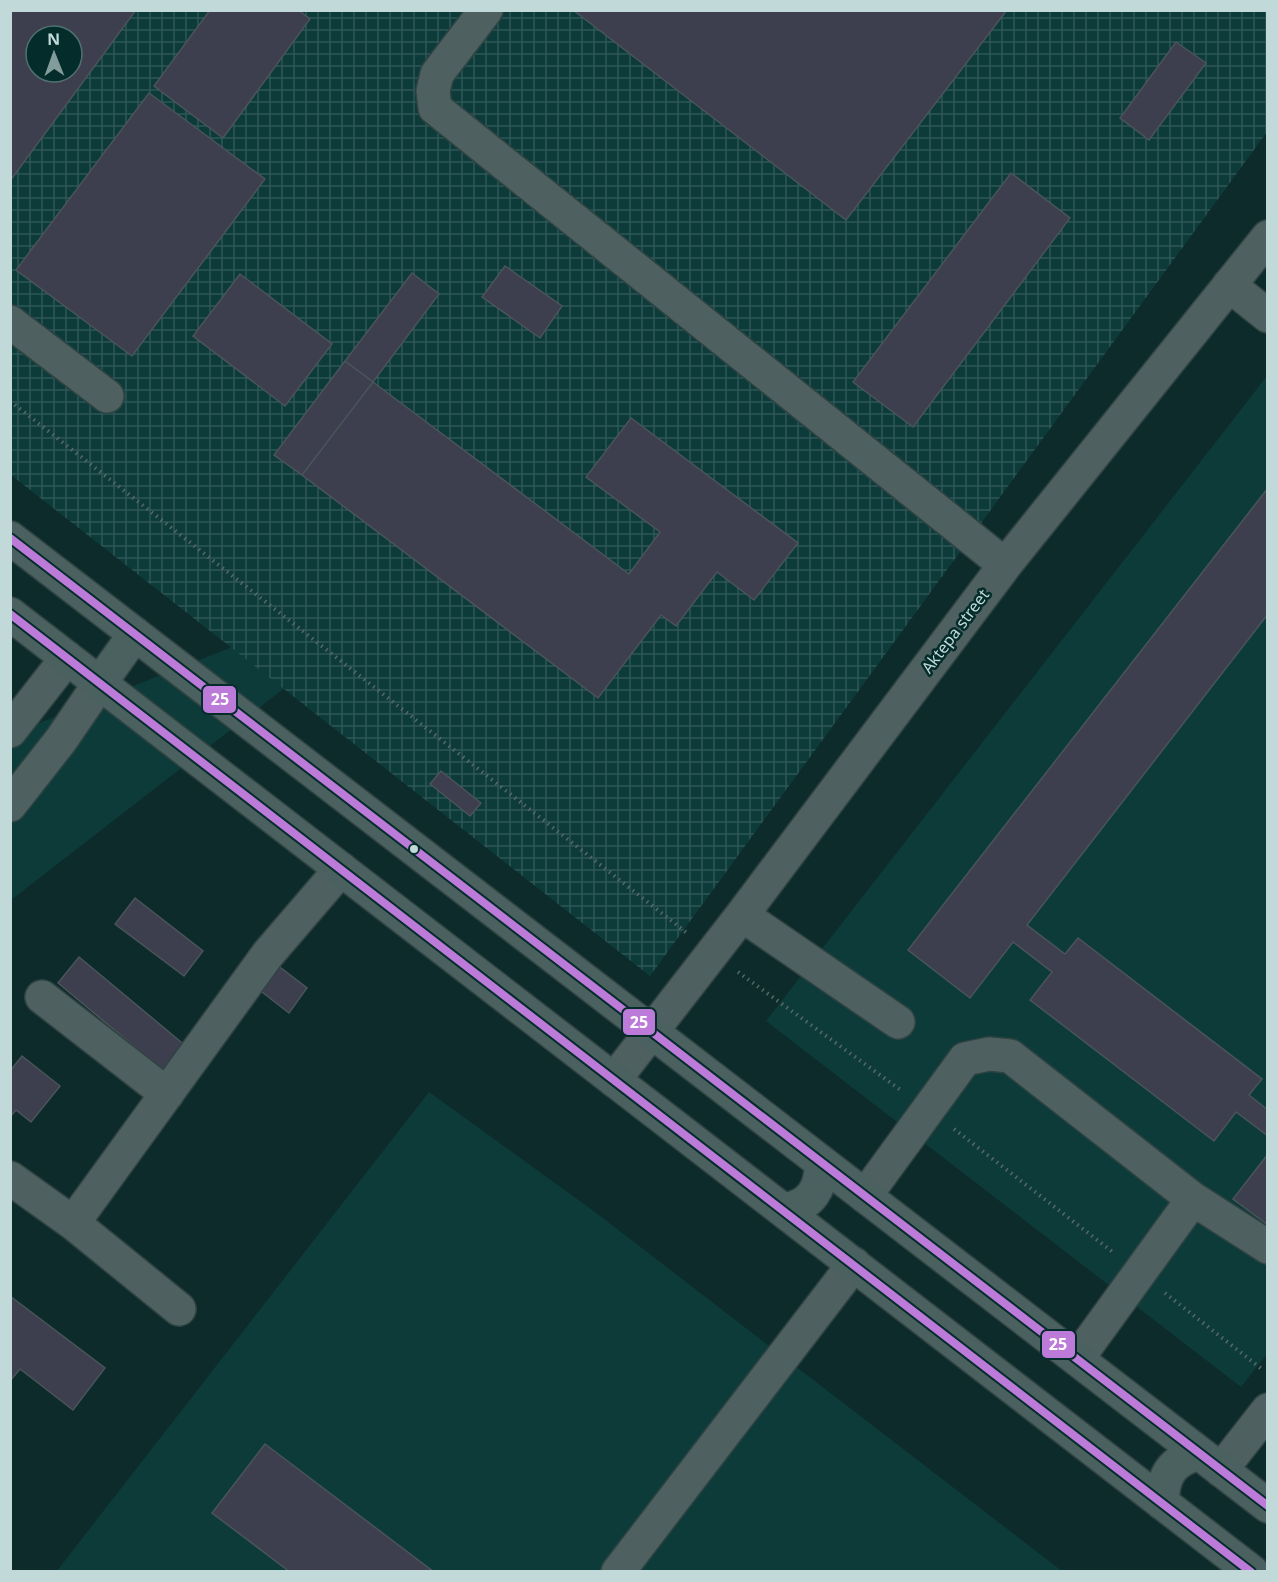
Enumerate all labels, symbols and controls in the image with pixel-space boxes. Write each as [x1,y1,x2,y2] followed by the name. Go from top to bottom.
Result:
[24,24,84,84] north arrow
[47,28,60,50] text: N
[916,584,994,678] street label: Aktepa street
[202,685,237,714] line badge: 25
[211,688,229,710] text: 25
[408,843,420,855] unlabelled marker
[622,1008,656,1036] line badge: 25
[630,1011,648,1033] text: 25
[1041,1330,1076,1359] line badge: 25
[1049,1333,1067,1355] text: 25

